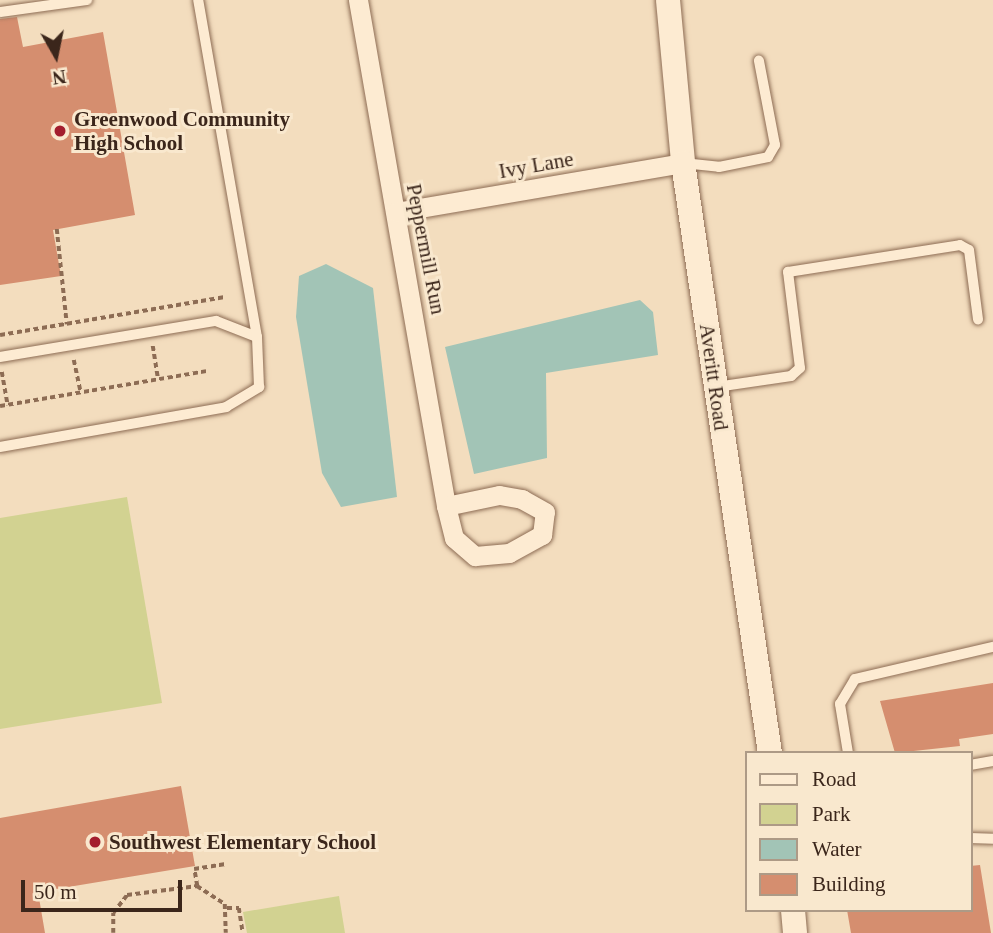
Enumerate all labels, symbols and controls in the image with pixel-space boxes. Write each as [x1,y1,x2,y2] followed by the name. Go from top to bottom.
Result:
[21,21,91,91] north arrow
[51,66,68,89] text: N
[74,106,290,156] place label: Greenwood Community High School
[52,123,68,139] marker: Greenwood Community High School
[497,146,575,184] street label: Ivy Lane
[401,182,451,316] street label: Peppermill Run
[694,322,734,432] street label: Averitt Road
[744,751,972,912] legend
[812,767,856,791] text: Road
[812,802,851,826] text: Park
[109,829,376,855] place label: Southwest Elementary School
[87,834,103,850] marker: Southwest Elementary School
[812,837,862,861] text: Water
[24,866,186,910] scale bar
[812,872,886,896] text: Building
[34,880,77,904] text: 50 m

